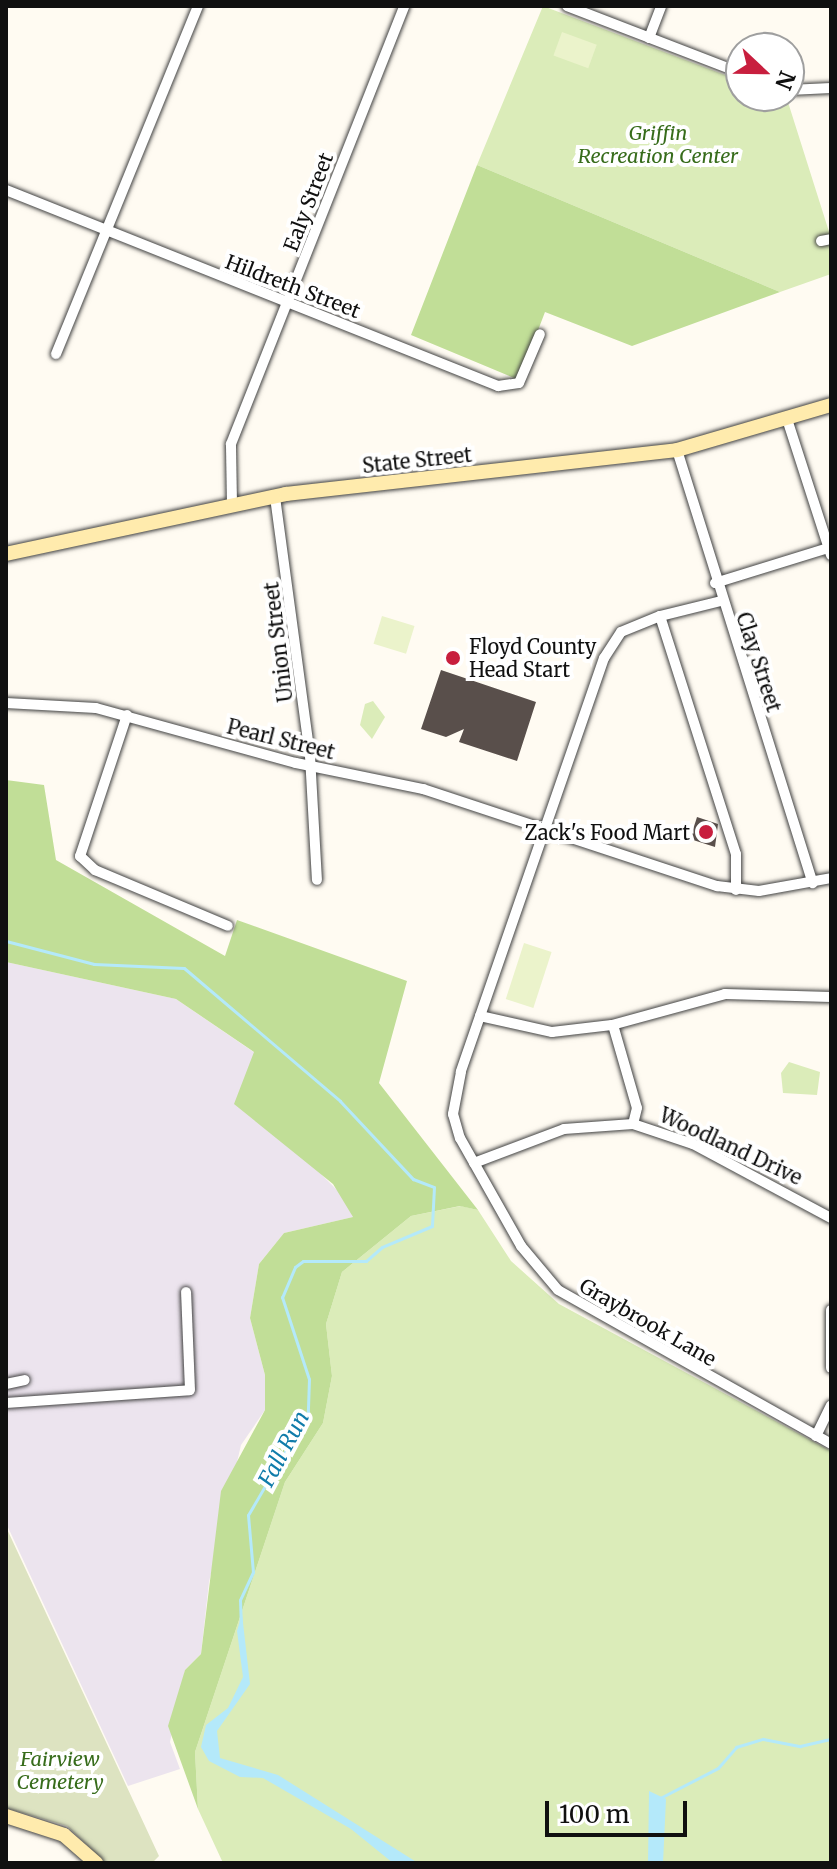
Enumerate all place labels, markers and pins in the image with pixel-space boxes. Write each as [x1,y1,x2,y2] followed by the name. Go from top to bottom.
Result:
[469,634,596,681] place label: Floyd County Head Start
[444,649,462,667] marker: Floyd County Head Start
[524,820,690,844] place label: Zack's Food Mart
[697,823,715,841] marker: Zack's Food Mart

